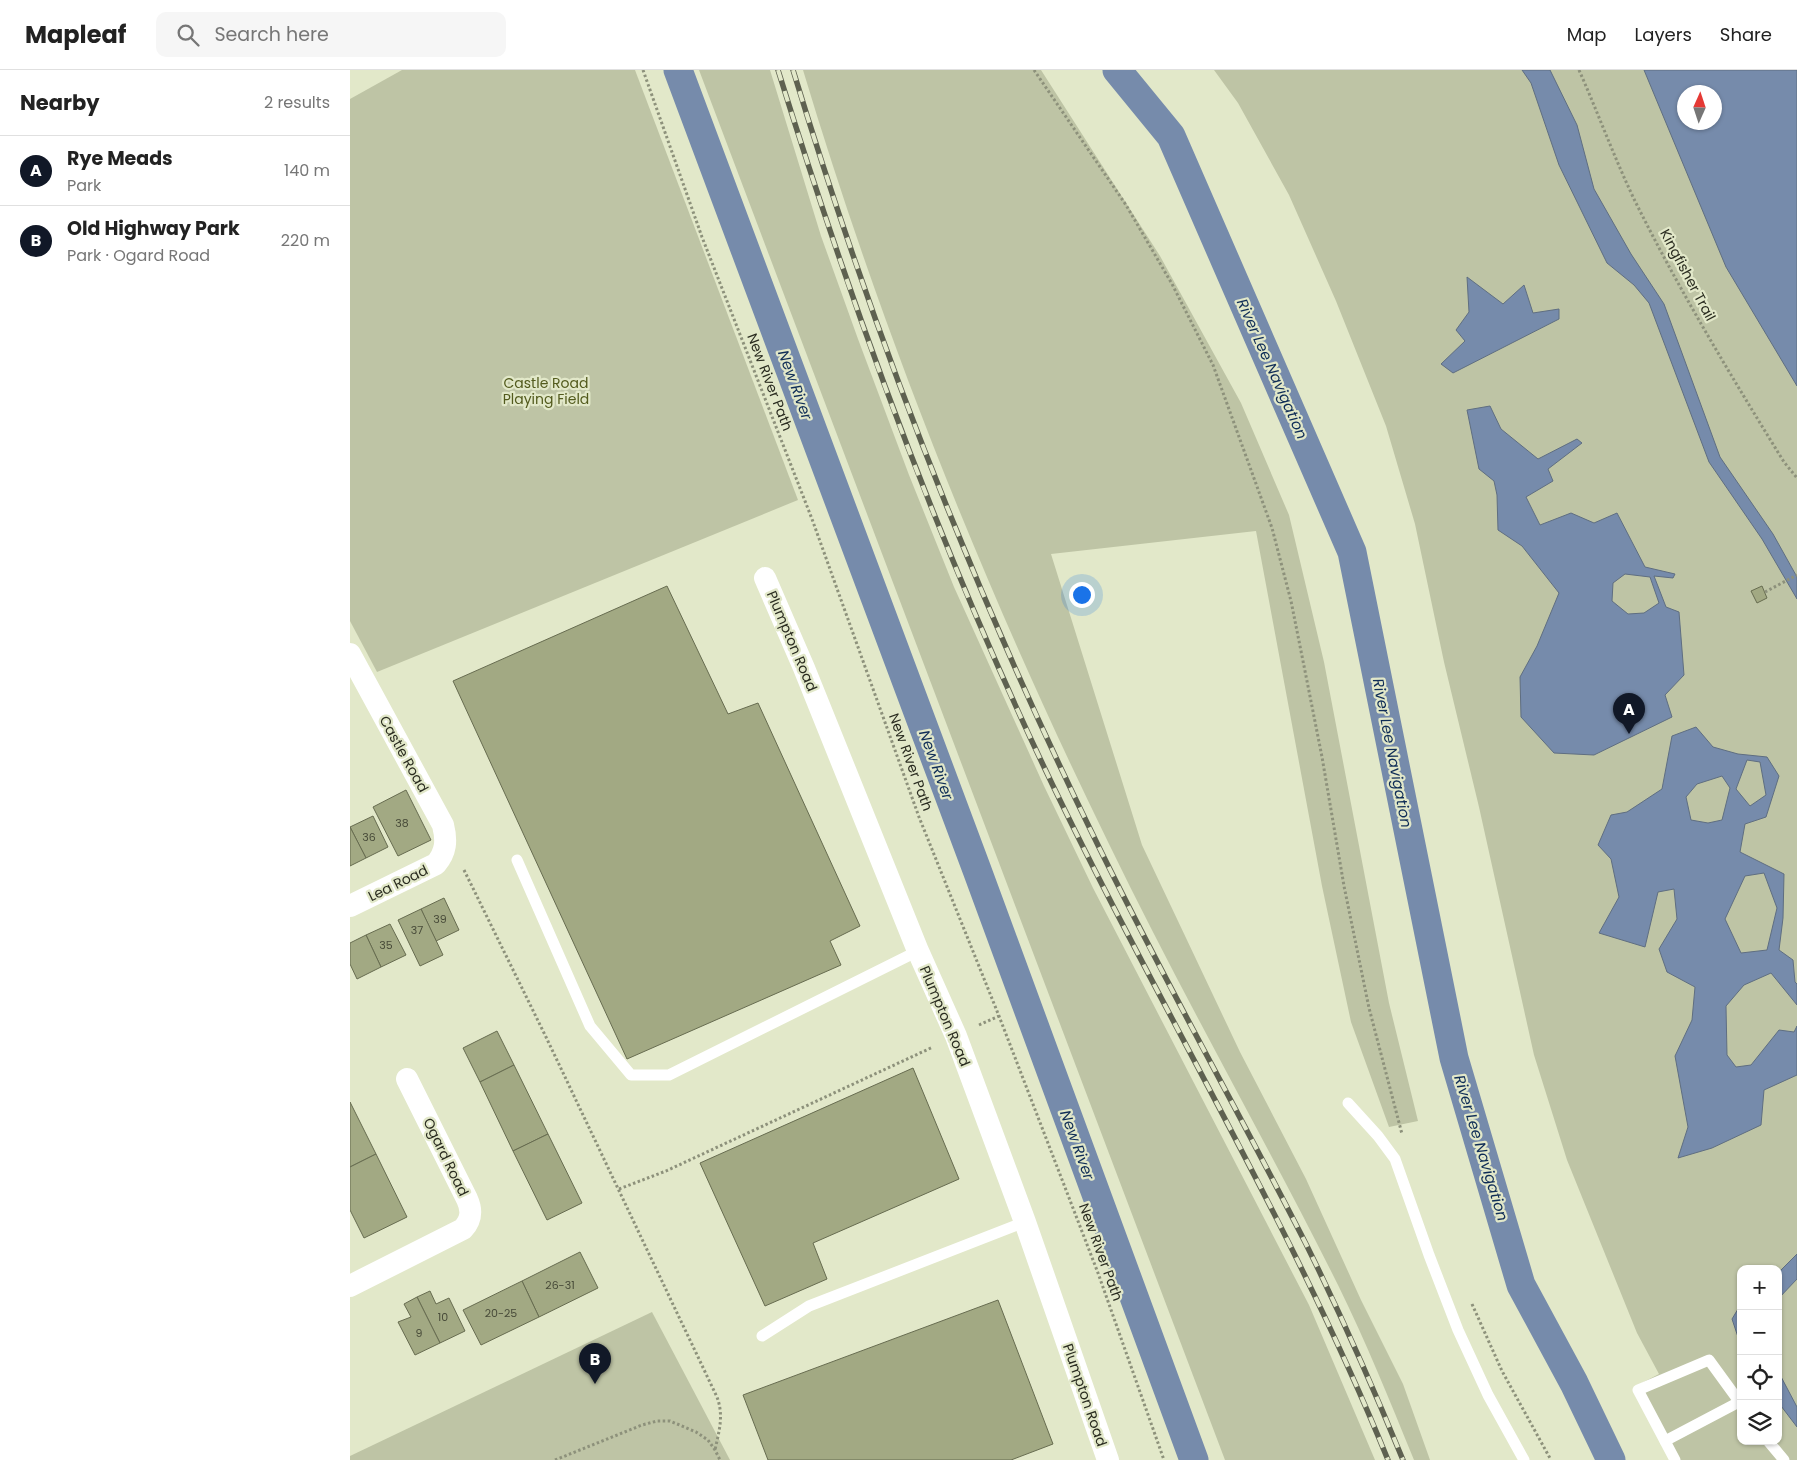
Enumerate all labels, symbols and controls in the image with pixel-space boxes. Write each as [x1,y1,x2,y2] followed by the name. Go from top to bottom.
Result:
[156,12,506,57] search box
[25,18,126,51] text: Mapleaf
[174,21,202,49] icon: search
[214,21,329,48] text: Search here
[1567,22,1607,47] text: Map
[1635,22,1692,47] text: Layers
[1720,22,1772,47] text: Share
[1677,85,1722,130] north arrow
[20,88,100,117] text: Nearby
[264,91,330,114] text: 2 results
[67,145,173,172] text: Rye Meads
[30,159,42,182] text: A
[284,159,330,182] text: 140 m
[67,174,101,197] text: Park
[67,215,240,242] text: Old Highway Park
[1655,226,1721,324] street label: Kingfisher Trail
[31,229,41,252] text: B
[281,229,330,252] text: 220 m
[67,244,210,267] text: Park · Ogard Road
[1232,295,1313,442] water label: River Lee Navigation
[744,331,796,433] street label: New River Path
[774,348,816,422] water label: New River
[503,373,589,409] park label: Castle Road Playing Field
[1069,582,1095,608] your location
[762,588,822,694] street label: Plumpton Road
[1368,677,1417,829] water label: River Lee Navigation
[1613,693,1645,734] pin: A
[886,711,936,813] street label: New River Path
[375,712,433,796] street label: Castle Road
[915,728,957,802] water label: New River
[395,815,409,831] house number: 38
[362,829,376,845] house number: 36
[365,860,431,906] street label: Lea Road
[433,911,447,927] house number: 39
[411,922,423,938] house number: 37
[379,937,393,953] house number: 35
[915,963,975,1069] street label: Plumpton Road
[1449,1072,1514,1223] water label: River Lee Navigation
[1055,1107,1100,1183] water label: New River
[418,1115,474,1199] street label: Ogard Road
[1074,1200,1128,1304] street label: New River Path
[1737,1265,1782,1445] map controls
[1737,1265,1782,1310] button: +
[545,1277,575,1293] house number: 26-31
[485,1305,517,1321] house number: 20-25
[438,1309,448,1325] house number: 10
[1737,1310,1782,1355] button: −
[416,1325,423,1341] house number: 9
[1058,1341,1112,1449] street label: Plumpton Road
[579,1343,611,1384] pin: B
[1737,1355,1782,1400] button: locate
[1737,1400,1782,1445] button: layers

